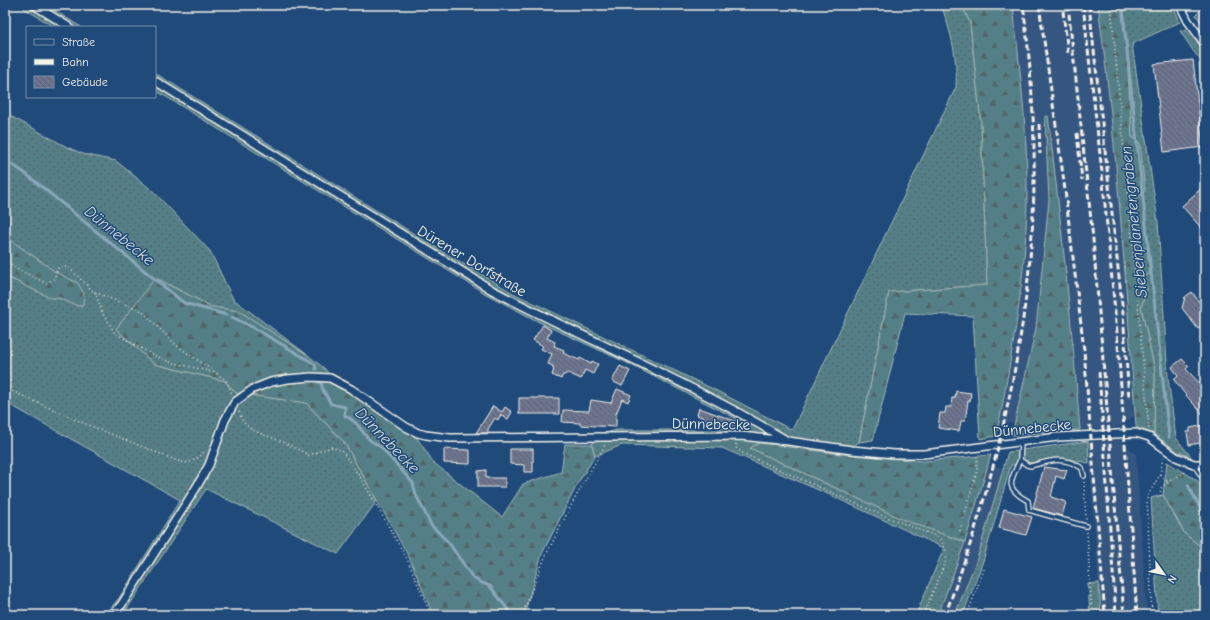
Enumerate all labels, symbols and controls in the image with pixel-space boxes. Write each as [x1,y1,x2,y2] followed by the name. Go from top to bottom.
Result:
[26,26,156,98] legend
[62,35,95,49] text: Straße
[62,55,89,69] text: Bahn
[62,75,108,89] text: Gebäude
[1117,145,1151,299] water label: Siebenplanetengraben
[81,202,158,269] water label: Dünnebecke
[414,221,530,301] street label: Dürener Dorfstraße
[351,404,423,477] water label: Dünnebecke
[672,414,751,434] street label: Dünnebecke
[992,415,1072,441] street label: Dünnebecke
[1144,554,1184,594] north arrow
[1165,573,1179,586] text: N

